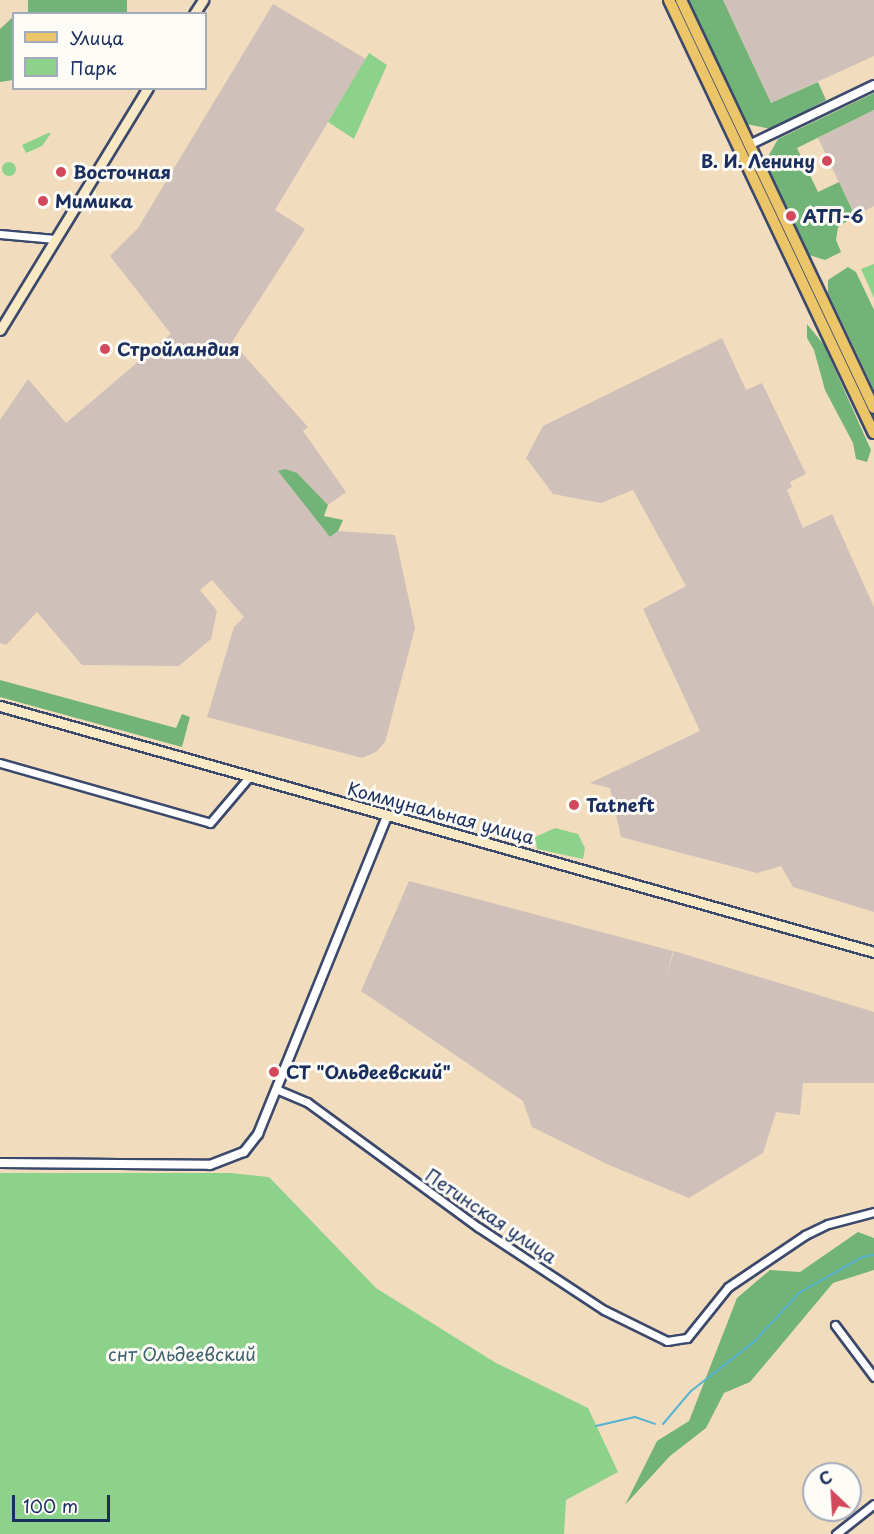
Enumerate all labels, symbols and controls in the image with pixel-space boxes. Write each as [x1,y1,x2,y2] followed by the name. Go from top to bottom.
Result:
[12,12,207,90] legend
[70,24,124,51] text: Улица
[70,54,116,81] text: Парк
[700,150,815,172] place label: В. И. Ленину
[820,154,834,168] marker: В. И. Ленину
[73,161,171,183] place label: Восточная
[54,165,68,179] marker: Восточная
[55,190,133,212] place label: Мимика
[36,194,50,208] marker: Мимика
[803,205,863,227] place label: АТП-6
[784,209,798,223] marker: АТП-6
[117,338,239,360] place label: Стройландия
[98,342,112,356] marker: Стройландия
[345,778,537,848] street label: Коммунальная улица
[586,794,655,816] place label: Tatneft
[567,798,581,812] marker: Tatneft
[286,1061,451,1083] place label: СТ "Ольдеевский"
[267,1065,281,1079] marker: СТ "Ольдеевский"
[421,1164,561,1268] street label: Петинская улица
[108,1343,256,1365] park label: снт Ольдеевский
[802,1462,862,1522] north arrow
[815,1464,836,1491] text: С
[15,1483,112,1521] scale bar
[23,1492,78,1519] text: 100 m

